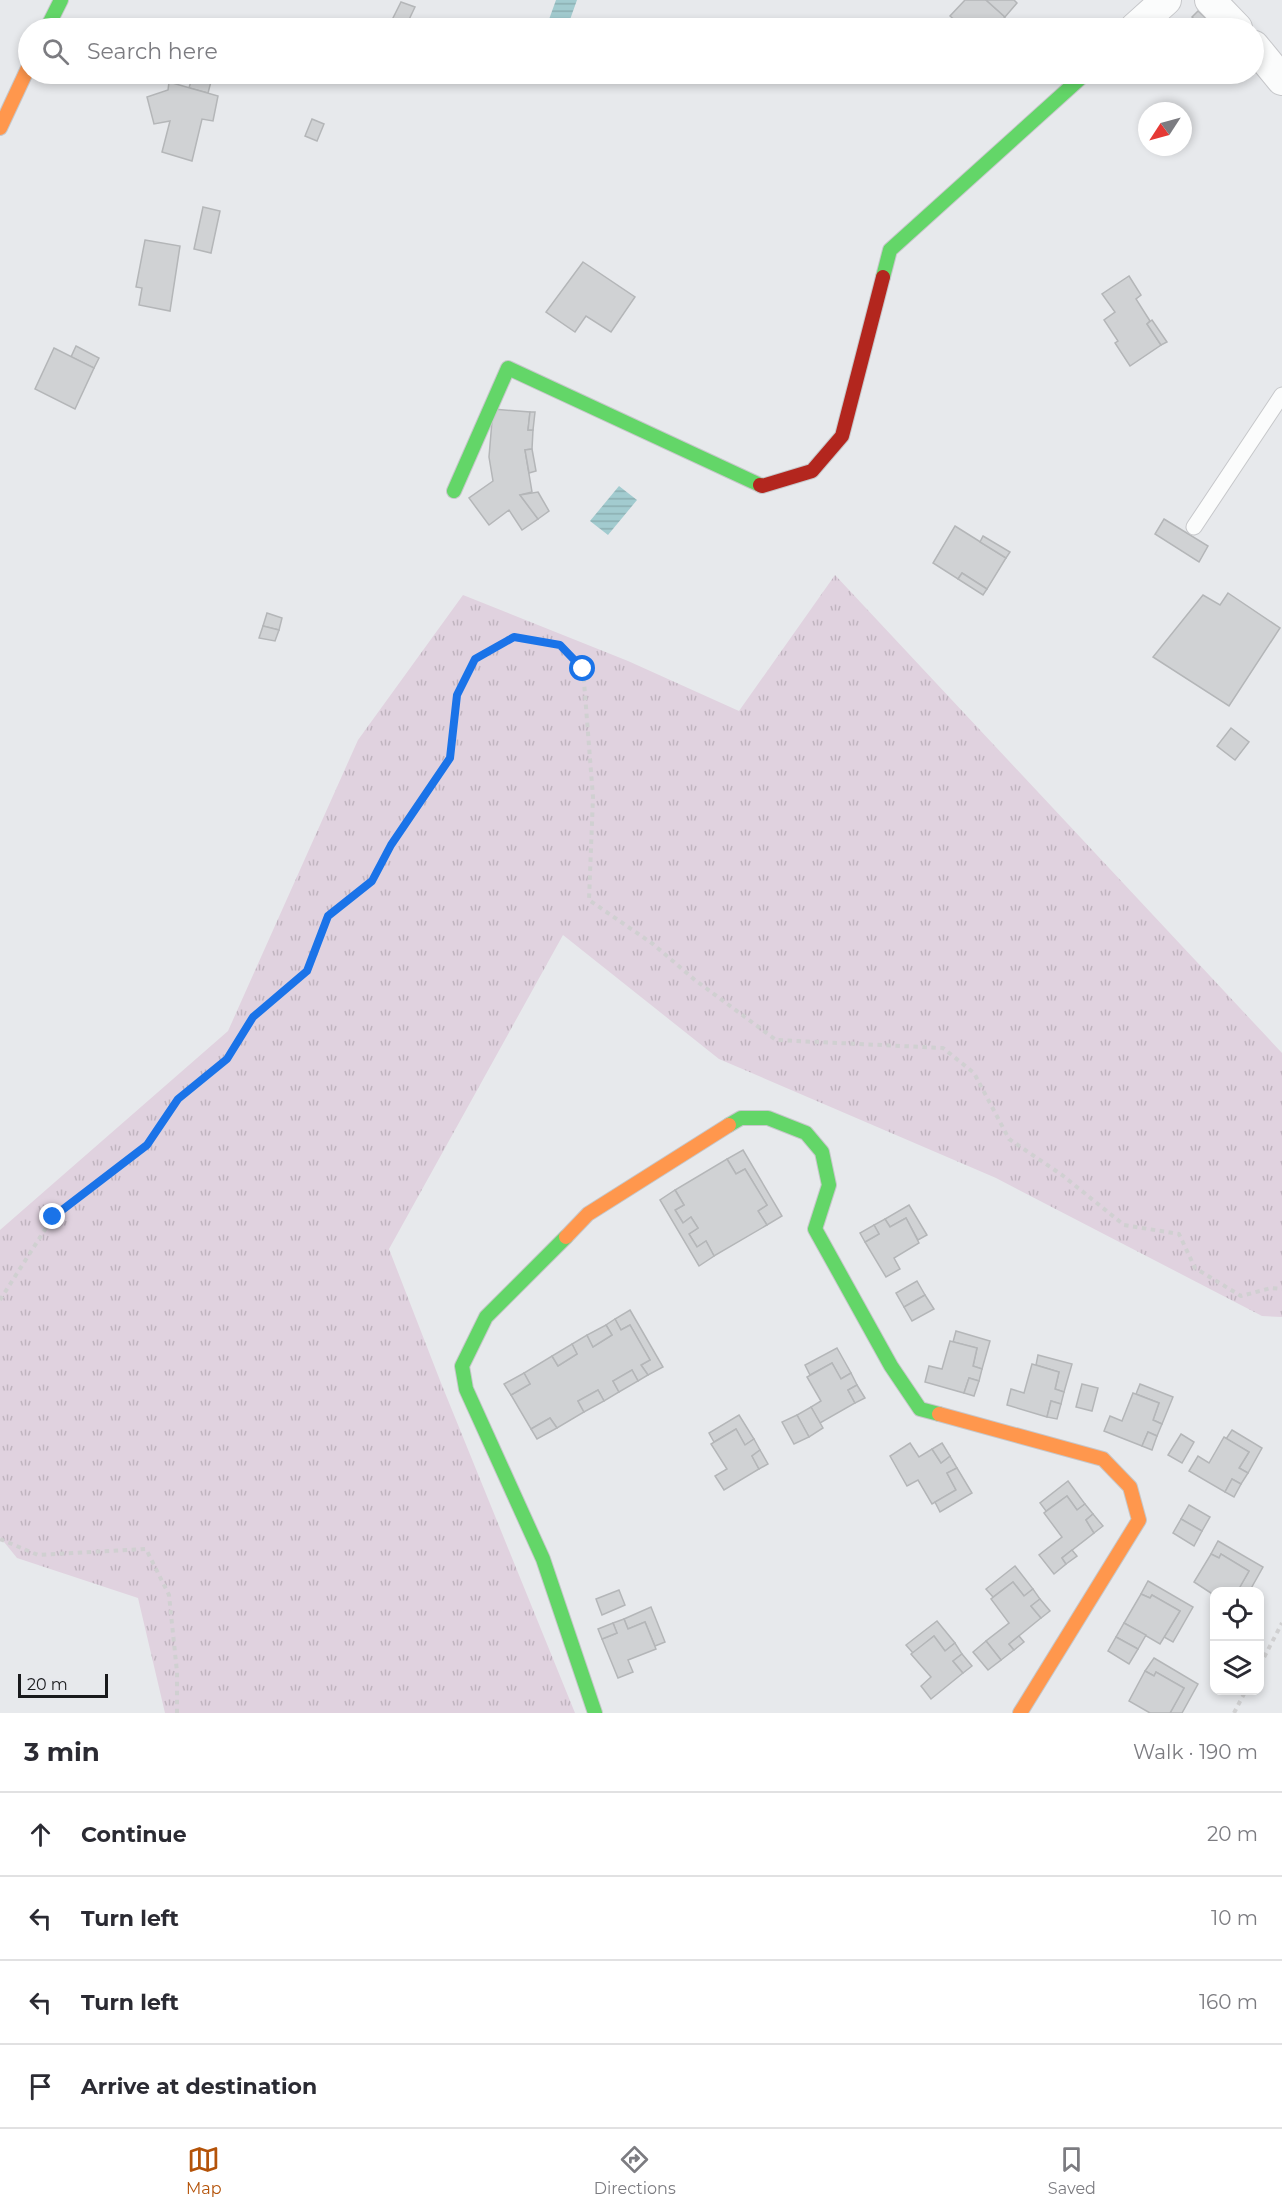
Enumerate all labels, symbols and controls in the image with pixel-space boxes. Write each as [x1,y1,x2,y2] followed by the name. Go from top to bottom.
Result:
[18,18,1264,84] search box
[39,35,72,68] icon: search
[87,38,218,65] text: Search here
[1138,102,1192,156] north arrow
[569,655,595,681] route start
[39,1203,65,1229] route end
[1210,1587,1264,1695] map controls
[1210,1587,1264,1641] button: locate
[1210,1641,1264,1695] button: layers
[18,1671,108,1698] scale bar
[27,1675,68,1694] text: 20 m
[24,1736,100,1768] text: 3 min
[1133,1740,1258,1764] text: Walk · 190 m
[24,1818,57,1851] icon: ahead
[81,1821,187,1848] text: Continue
[1207,1822,1258,1846] text: 20 m
[24,1902,57,1935] icon: left
[81,1905,179,1932] text: Turn left
[1211,1906,1258,1930] text: 10 m
[24,1986,57,2019] icon: left
[81,1989,179,2016] text: Turn left
[1199,1990,1258,2014] text: 160 m
[24,2070,57,2103] icon: arrive
[81,2073,317,2100] text: Arrive at destination
[186,2143,222,2198] tab: Map
[594,2143,676,2198] tab: Directions
[1048,2143,1096,2198] tab: Saved

